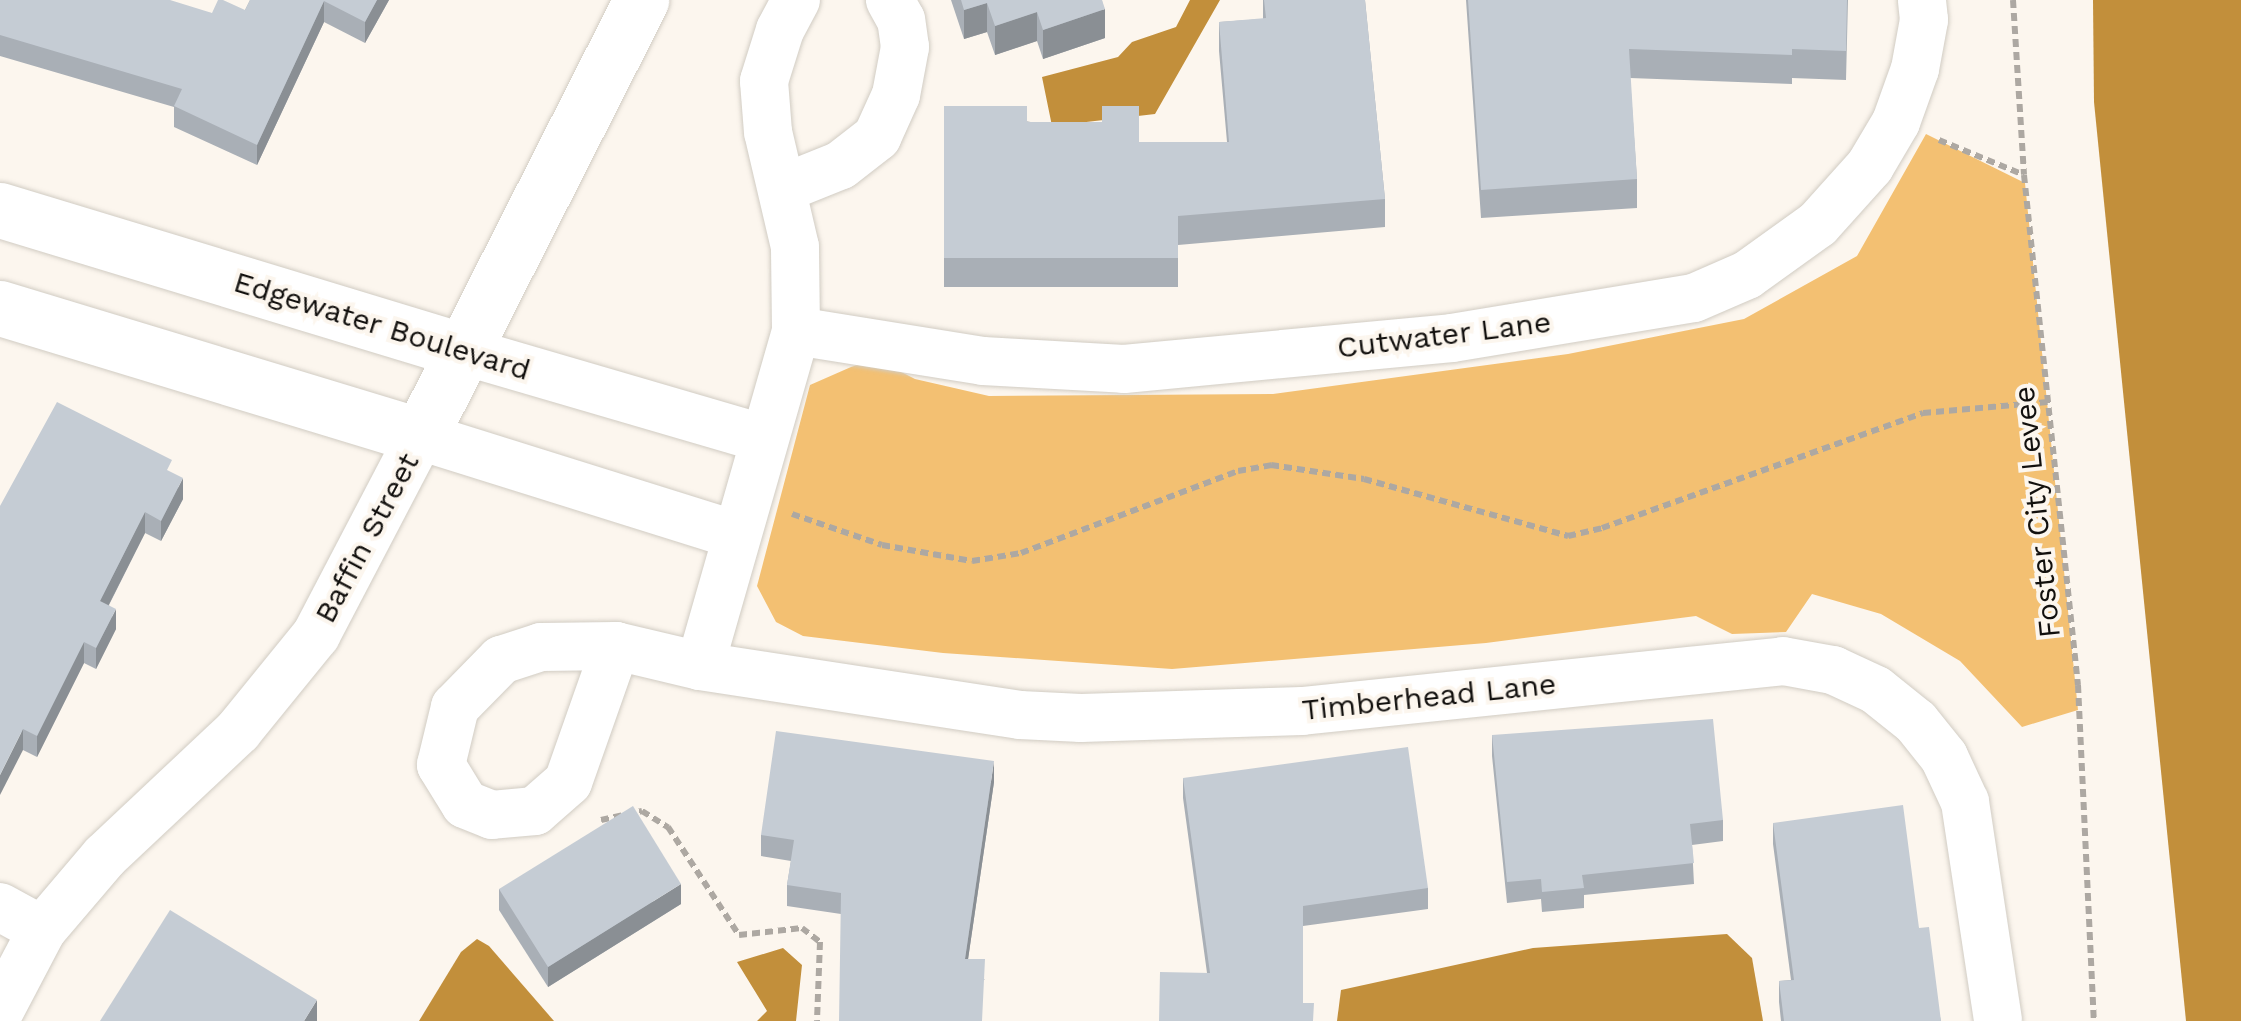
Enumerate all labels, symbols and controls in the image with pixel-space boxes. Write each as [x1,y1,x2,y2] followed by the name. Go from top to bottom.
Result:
[229,264,535,388] street label: Edgewater Boulevard
[1335,304,1553,366] street label: Cutwater Lane
[2006,384,2068,640] street label: Foster City Levee
[307,447,427,629] street label: Baffin Street
[1300,666,1558,728] street label: Timberhead Lane

